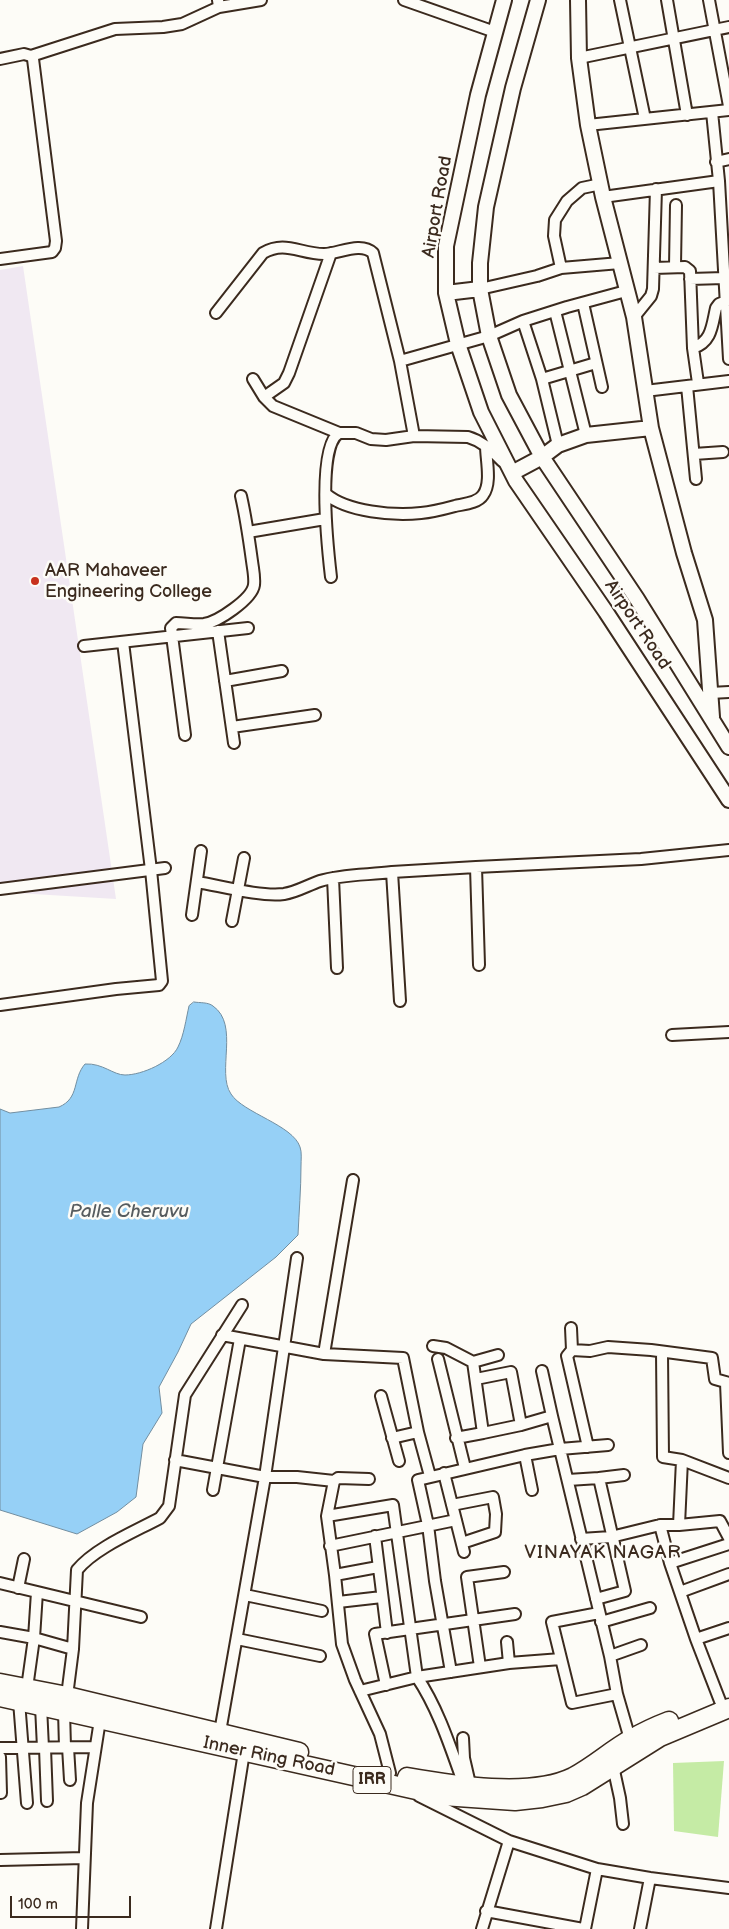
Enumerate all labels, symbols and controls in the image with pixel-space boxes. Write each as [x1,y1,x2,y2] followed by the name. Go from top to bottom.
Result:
[418,154,458,260] street label: Airport Road
[45,560,212,602] place label: AAR Mahaveer Engineering College
[29,575,41,587] marker: AAR Mahaveer Engineering College
[599,576,675,674] street label: Airport Road
[69,1201,189,1223] water label: Palle Cheruvu
[523,1542,683,1564] district label: VINAYAK NAGAR
[201,1733,337,1781] street label: Inner Ring Road
[353,1766,391,1794] road number: IRR
[12,1886,134,1918] scale bar
[18,1895,58,1914] text: 100 m

